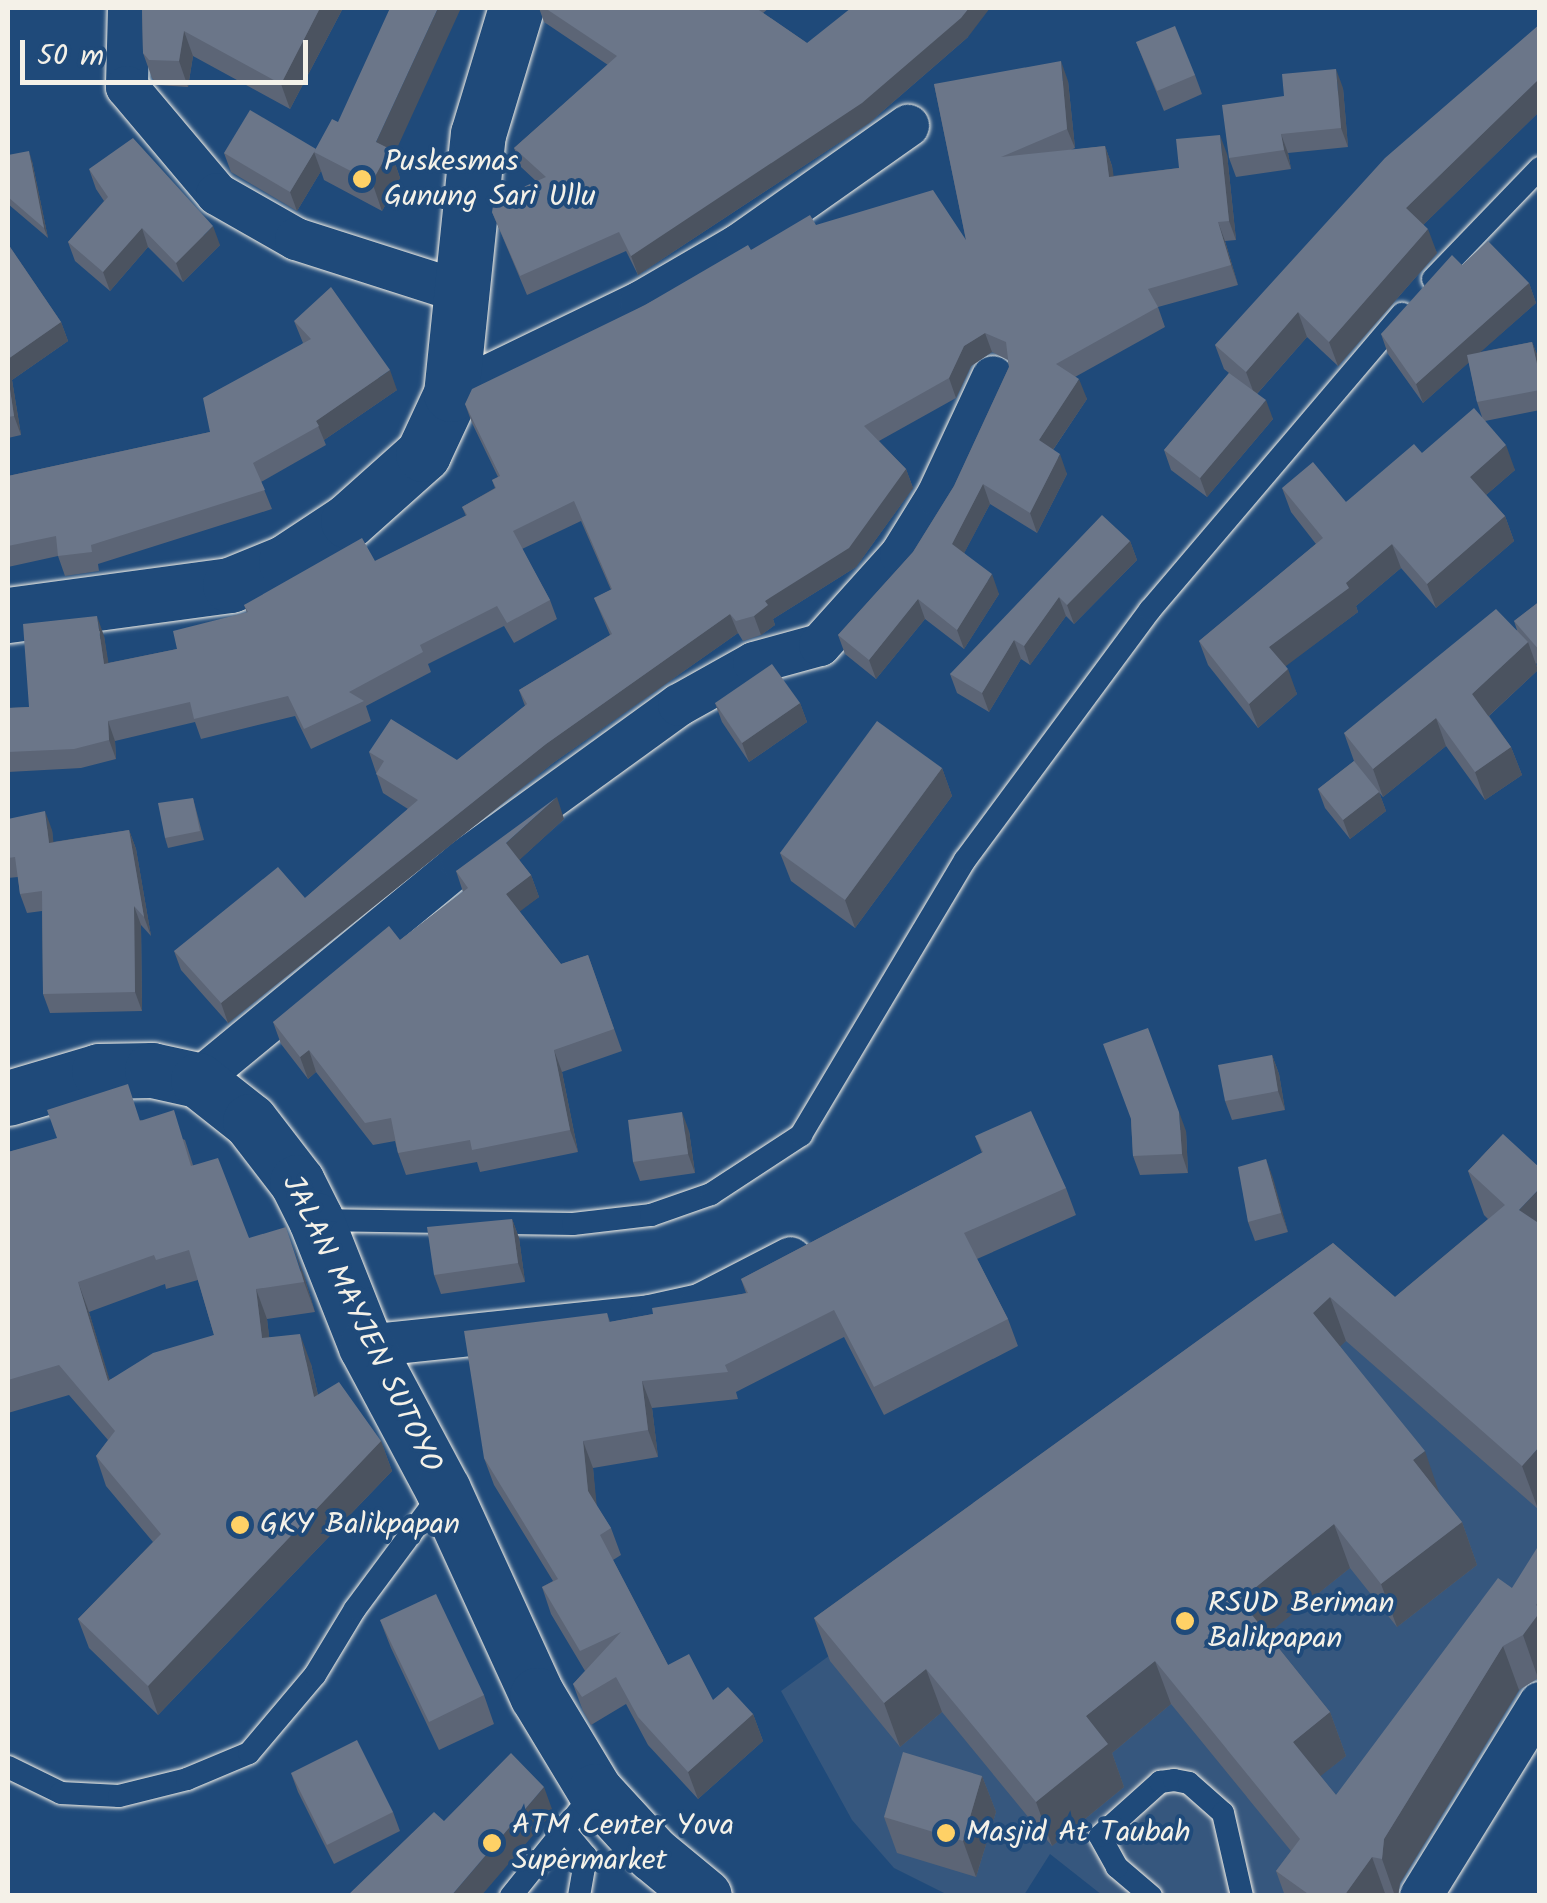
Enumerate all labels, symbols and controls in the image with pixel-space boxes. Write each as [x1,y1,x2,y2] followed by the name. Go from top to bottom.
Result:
[25,20,312,82] scale bar
[37,33,104,81] text: 50 m
[384,144,596,214] place label: Puskesmas Gunung Sari Ullu
[349,166,375,192] marker: Puskesmas Gunung Sari Ullu
[273,1169,449,1479] street label: JALAN MAYJEN SUTOYO
[260,1507,460,1543] place label: GKY Balikpapan
[229,1514,251,1536] marker: GKY Balikpapan
[1208,1586,1394,1656] place label: RSUD Beriman Balikpapan
[1172,1608,1198,1634] marker: RSUD Beriman Balikpapan
[512,1808,734,1878] place label: ATM Center Yova Supermarket
[966,1815,1191,1851] place label: Masjid At Taubah
[935,1822,957,1844] marker: Masjid At Taubah
[481,1832,503,1854] marker: ATM Center Yova Supermarket

